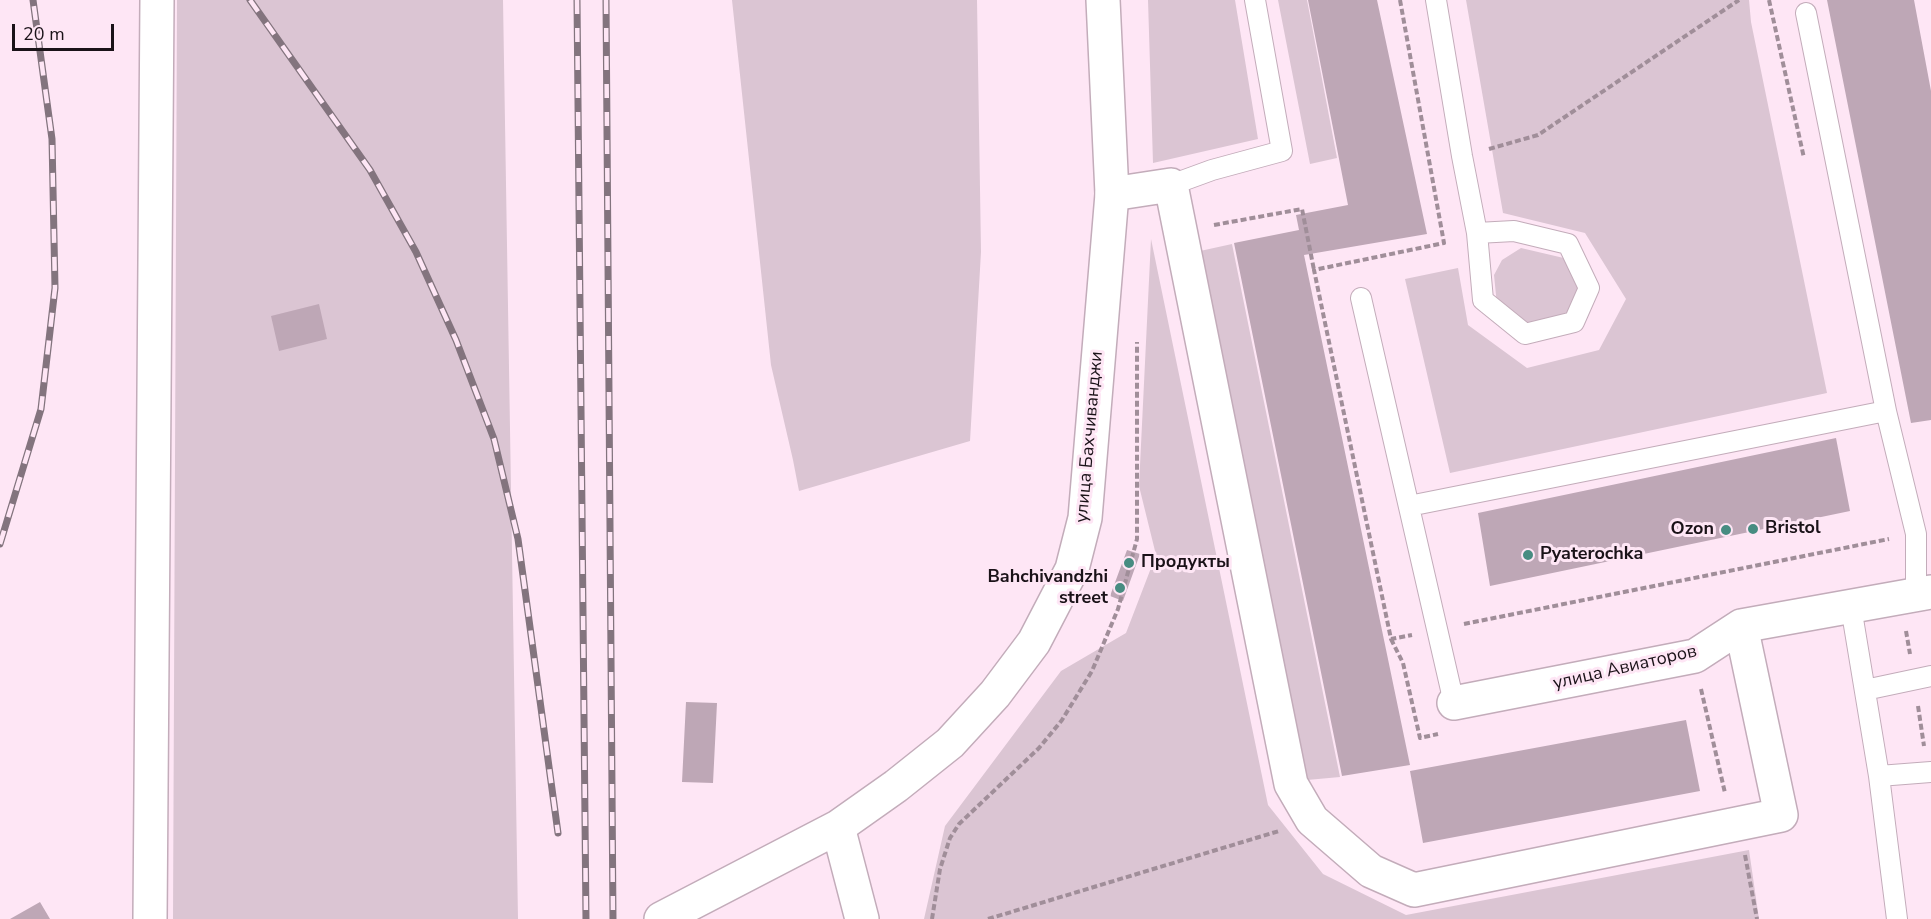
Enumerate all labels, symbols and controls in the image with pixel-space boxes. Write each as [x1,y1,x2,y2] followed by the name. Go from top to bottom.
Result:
[15,12,117,50] scale bar
[23,22,65,46] text: 20 m
[1072,350,1108,524] street label: улица Бахчиванджи
[1765,518,1821,540] place label: Bristol
[1671,519,1714,541] place label: Ozon
[1746,522,1760,536] marker: Bristol
[1719,523,1733,537] marker: Ozon
[1540,544,1643,566] place label: Pyaterochka
[1521,548,1535,562] marker: Pyaterochka
[1141,552,1230,574] place label: Продукты
[1122,556,1136,570] marker: Продукты
[987,567,1108,610] place label: Bahchivandzhi street
[1113,581,1127,595] marker: Bahchivandzhi street
[1551,641,1699,695] street label: улица Авиаторов

